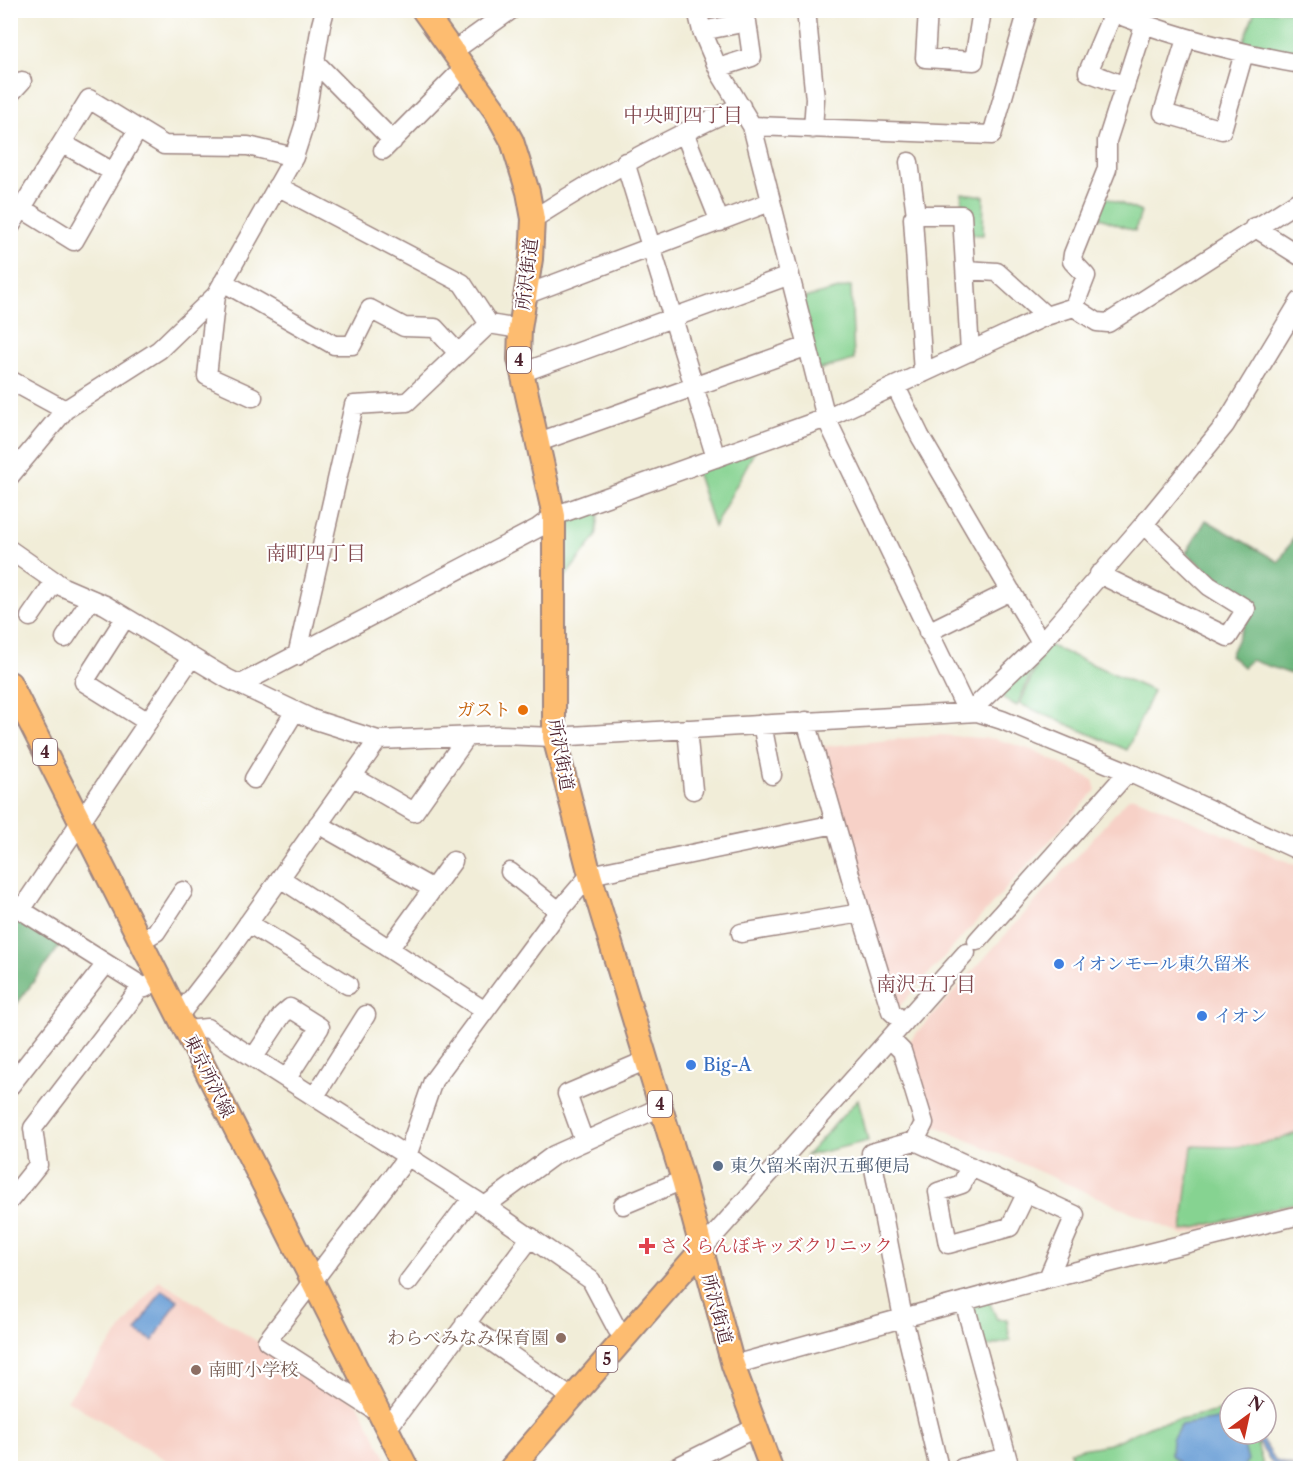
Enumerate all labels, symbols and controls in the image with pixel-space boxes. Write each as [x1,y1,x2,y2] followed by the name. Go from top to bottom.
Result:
[623,103,743,127] district label: 中央町四丁目
[512,237,542,311] street label: 所沢街道
[507,347,531,373] road number: 4
[266,541,366,565] district label: 南町四丁目
[457,699,511,721] place label: ガスト
[516,703,530,717] marker: ガスト
[544,718,578,792] street label: 所沢街道
[33,739,57,765] road number: 4
[1071,953,1249,975] place label: イオンモール東久留米
[1052,957,1066,971] marker: イオンモール東久留米
[876,972,976,996] district label: 南沢五丁目
[1214,1005,1267,1027] place label: イオン
[1195,1009,1209,1023] marker: イオン
[179,1031,239,1121] street label: 東京所沢線
[703,1054,752,1076] place label: Big-A
[684,1058,698,1072] marker: Big-A
[648,1091,672,1117] road number: 4
[730,1155,910,1177] place label: 東久留米南沢五郵便局
[711,1159,725,1173] marker: 東久留米南沢五郵便局
[660,1235,893,1257] place label: さくらんぼキッズクリニック
[638,1237,656,1255] marker: さくらんぼキッズクリニック
[697,1271,737,1347] street label: 所沢街道
[387,1327,549,1349] place label: わらべみなみ保育園
[554,1331,568,1345] marker: わらべみなみ保育園
[596,1346,618,1372] road number: 5
[208,1359,298,1381] place label: 南町小学校
[189,1363,203,1377] marker: 南町小学校
[1218,1386,1278,1446] north arrow
[1245,1391,1268,1416] text: N

